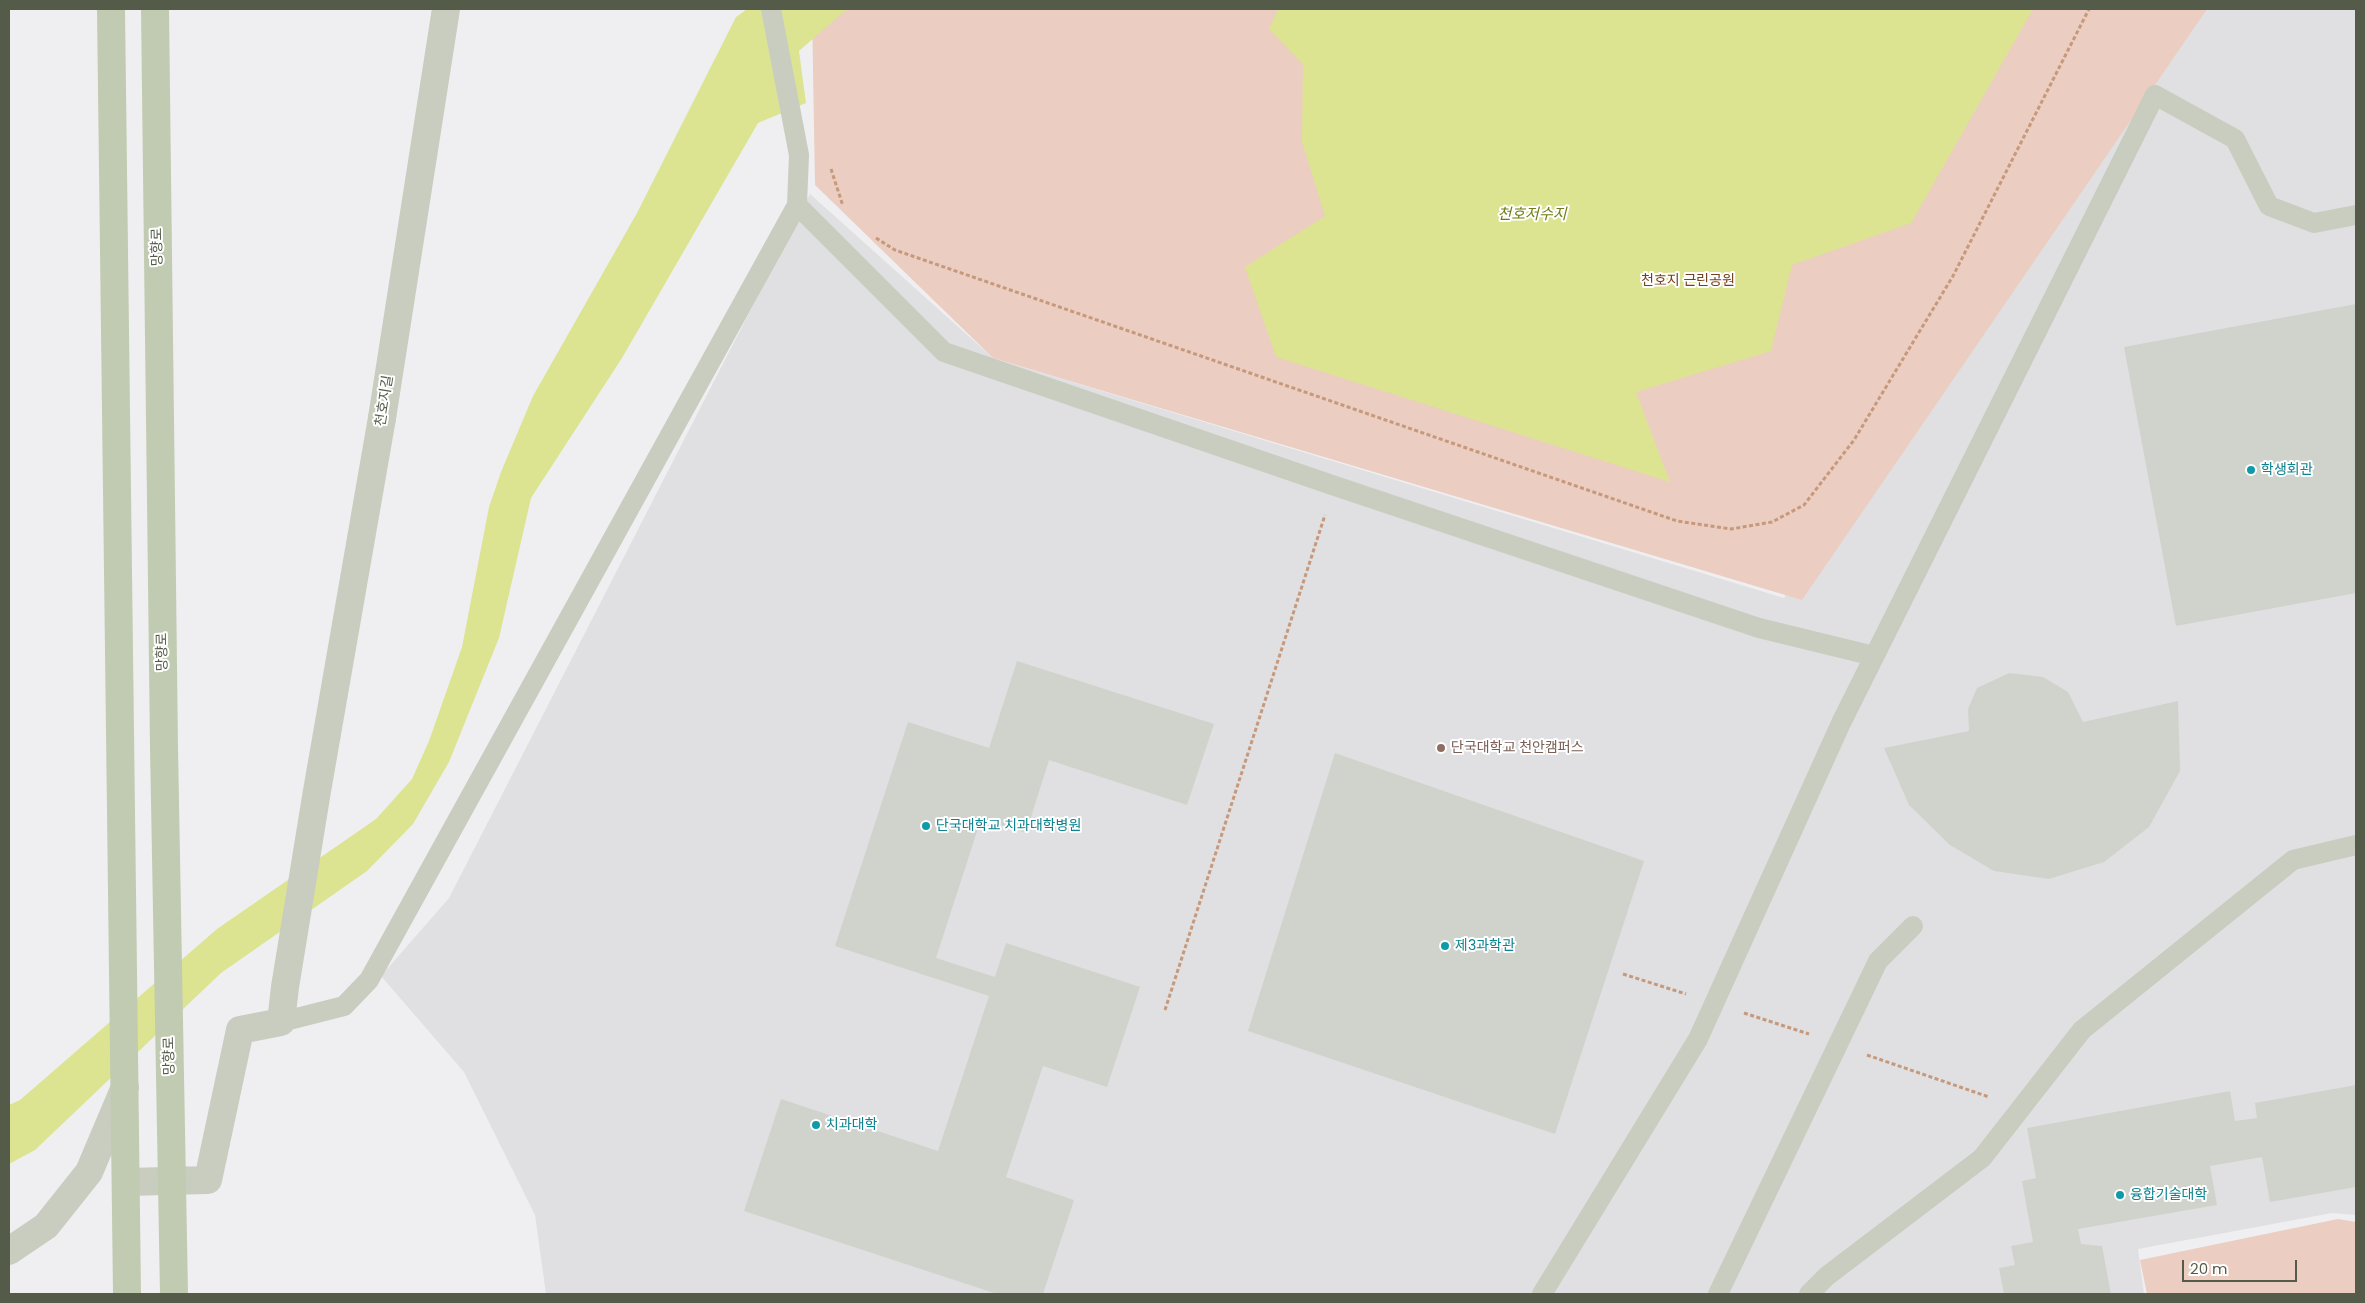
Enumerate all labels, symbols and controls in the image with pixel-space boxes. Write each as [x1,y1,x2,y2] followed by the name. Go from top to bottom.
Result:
[1498,206,1566,224] water label: 천호저수지
[149,228,167,266] street label: 망향로
[1641,273,1735,289] park label: 천호지 근린공원
[373,374,397,428] street label: 천호지길
[2261,462,2313,478] place label: 학생회관
[2245,464,2257,476] marker: 학생회관
[154,633,172,671] street label: 망향로
[1451,740,1584,756] place label: 단국대학교 천안캠퍼스
[1435,742,1447,754] marker: 단국대학교 천안캠퍼스
[936,818,1081,834] place label: 단국대학교 치과대학병원
[920,820,932,832] marker: 단국대학교 치과대학병원
[1455,938,1515,954] place label: 제3과학관
[1439,940,1451,952] marker: 제3과학관
[161,1037,179,1075] street label: 망향로
[826,1117,878,1133] place label: 치과대학
[810,1119,822,1131] marker: 치과대학
[2130,1187,2207,1203] place label: 융합기술대학
[2114,1189,2126,1201] marker: 융합기술대학
[2185,1250,2300,1282] scale bar
[2190,1258,2228,1279] text: 20 m

